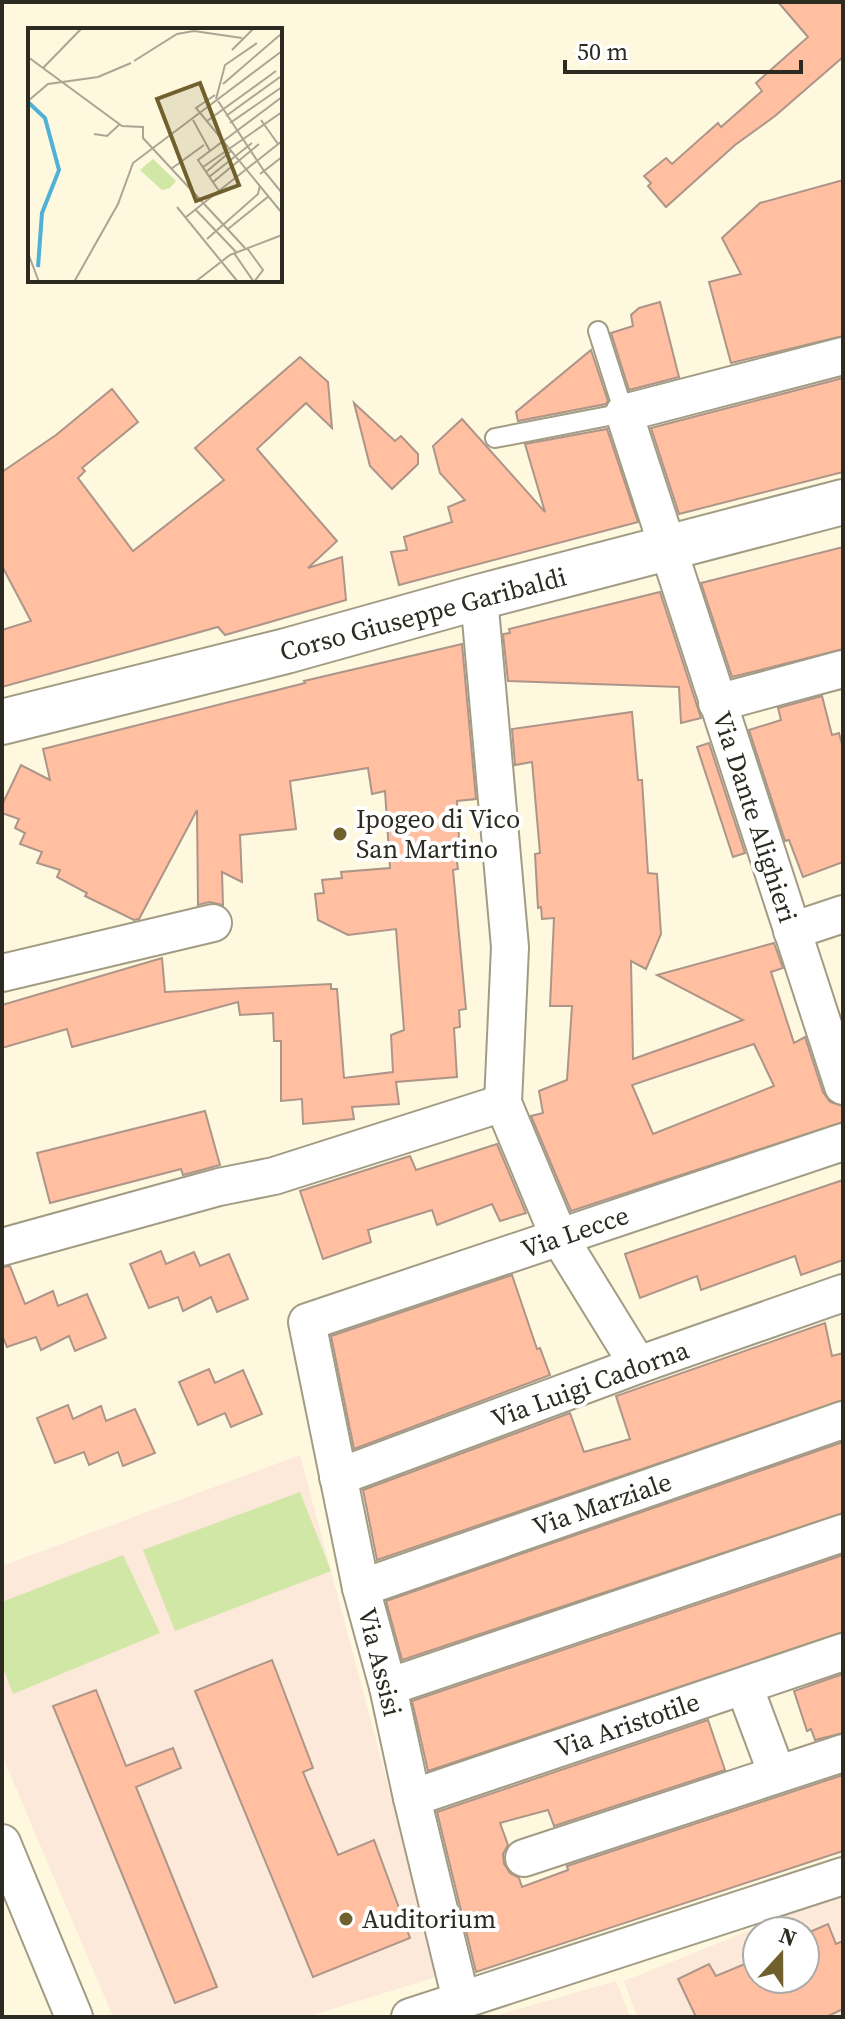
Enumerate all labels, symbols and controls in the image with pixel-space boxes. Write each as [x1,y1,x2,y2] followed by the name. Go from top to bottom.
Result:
[565,24,801,74] scale bar
[28,28,282,282] inset map
[577,35,628,68] text: 50 m
[276,558,570,670] street label: Corso Giuseppe Garibaldi
[704,707,806,927] street label: Via Dante Alighieri
[356,801,520,867] place label: Ipogeo di Vico San Martino
[331,825,349,843] marker: Ipogeo di Vico San Martino
[517,1197,633,1267] street label: Via Lecce
[486,1331,694,1436] street label: Via Luigi Cadorna
[528,1463,676,1545] street label: Via Marziale
[349,1604,411,1720] street label: Via Assisi
[550,1683,704,1767] street label: Via Aristotile
[362,1901,496,1937] place label: Auditorium
[337,1910,355,1928] marker: Auditorium
[741,1915,821,1995] north arrow
[775,1919,801,1953] text: N

